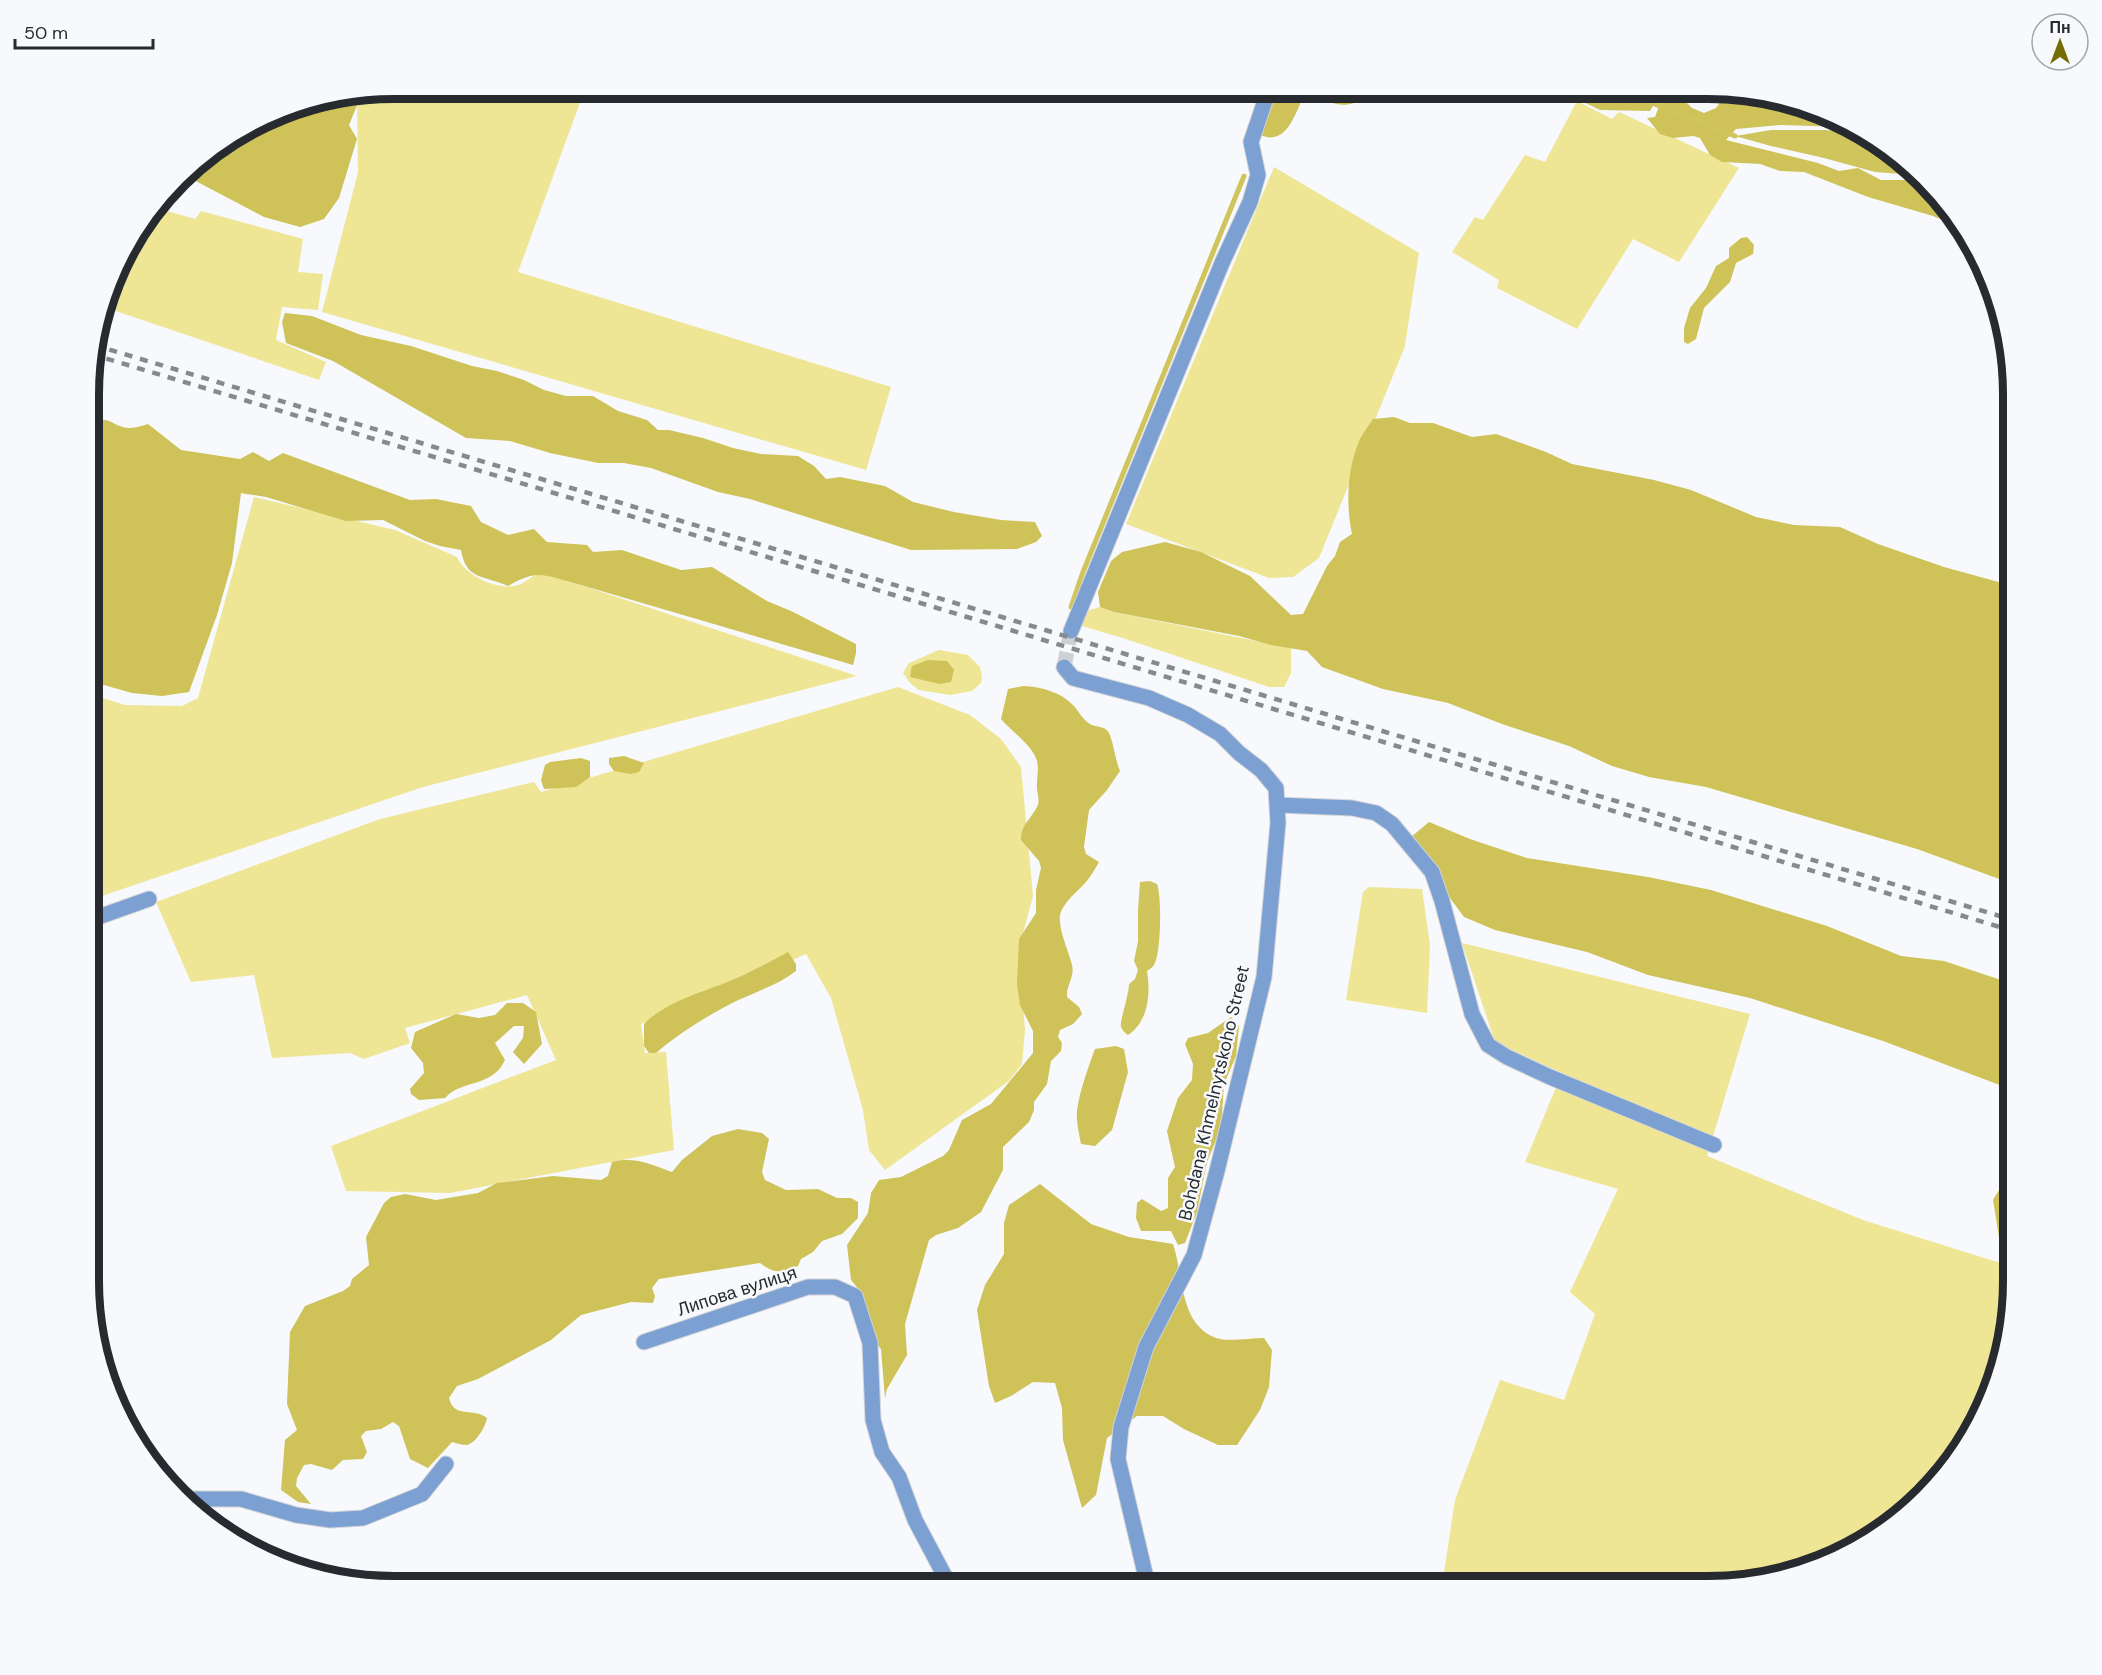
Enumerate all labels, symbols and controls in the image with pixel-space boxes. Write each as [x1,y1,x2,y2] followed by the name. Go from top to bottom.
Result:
[15,12,153,50] scale bar
[2030,12,2090,72] north arrow
[2049,17,2071,38] text: Пн
[24,21,68,45] text: 50 m
[1173,963,1255,1223] street label: Bohdana Khmelnytskoho Street
[674,1260,800,1322] street label: Липова вулиця

